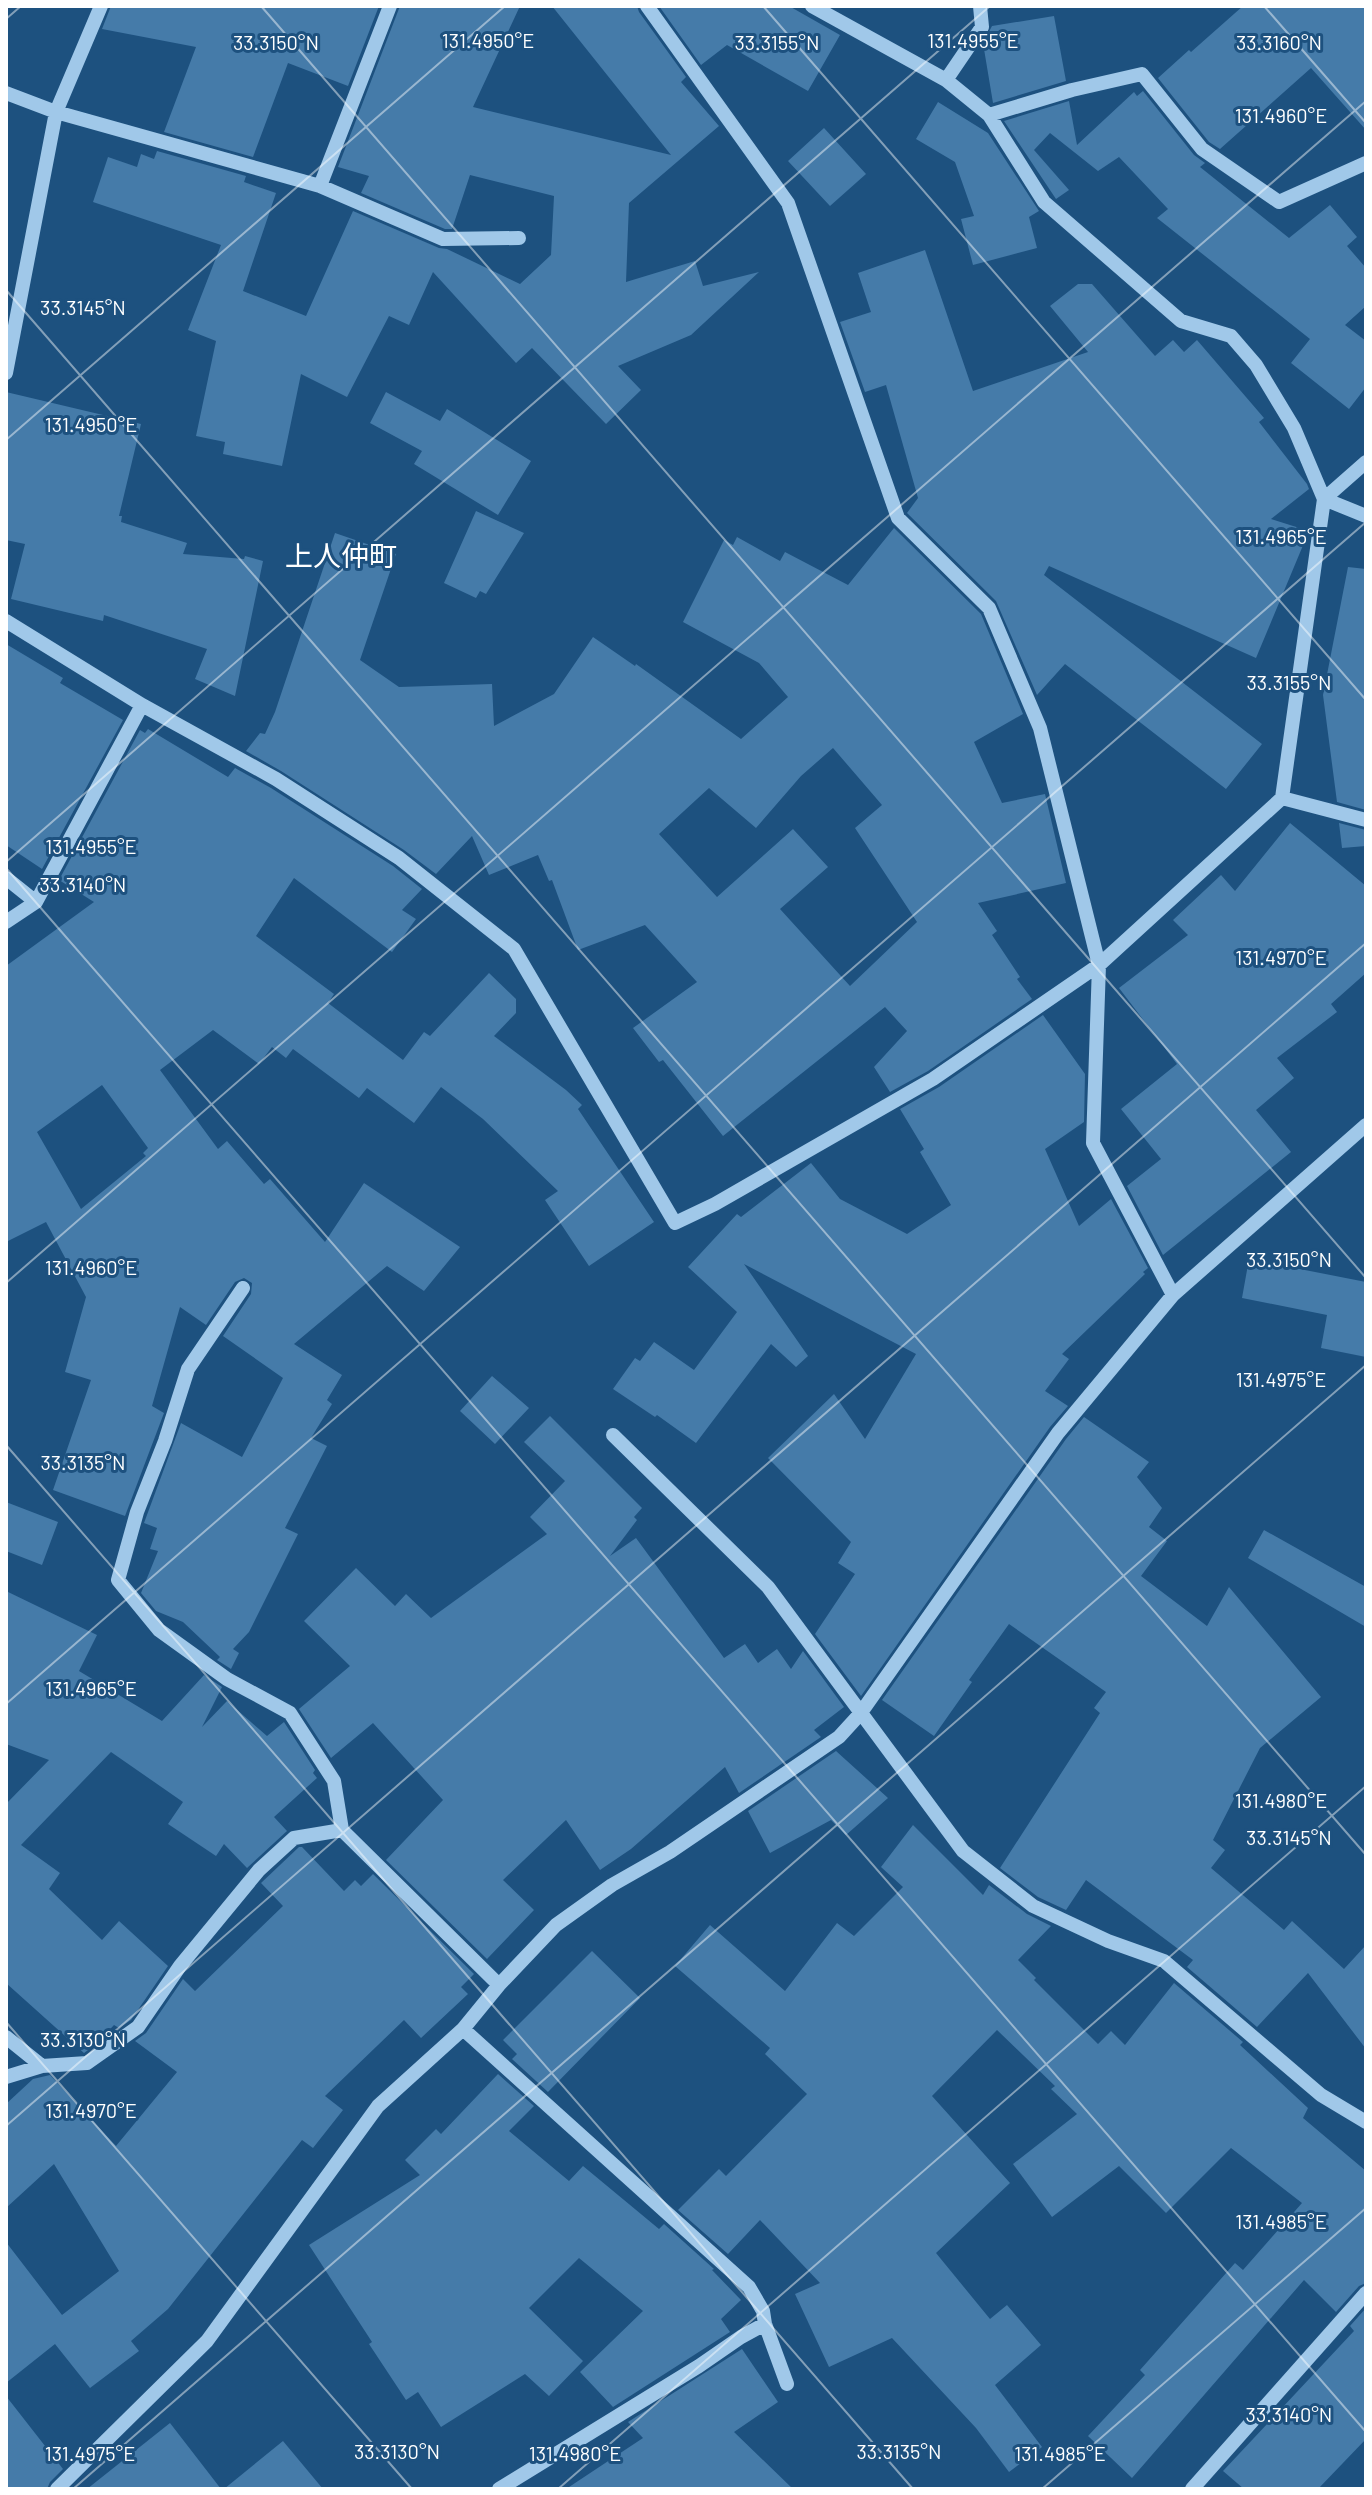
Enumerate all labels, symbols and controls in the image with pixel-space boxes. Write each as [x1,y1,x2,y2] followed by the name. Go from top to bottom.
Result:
[442,28,534,52] text: 131.4950°E
[927,28,1019,52] text: 131.4955°E
[233,30,319,54] text: 33.3150°N
[734,30,820,54] text: 33.3155°N
[1236,30,1322,54] text: 33.3160°N
[1235,103,1327,127] text: 131.4960°E
[40,295,126,319] text: 33.3145°N
[45,412,137,436] text: 131.4950°E
[1235,524,1327,548] text: 131.4965°E
[285,538,397,572] district label: 上人仲町
[1246,670,1332,694] text: 33.3155°N
[45,834,137,858] text: 131.4955°E
[40,872,126,896] text: 33.3140°N
[1235,945,1327,969] text: 131.4970°E
[1246,1247,1332,1271] text: 33.3150°N
[45,1255,137,1279] text: 131.4960°E
[1236,1367,1326,1391] text: 131.4975°E
[40,1450,126,1474] text: 33.3135°N
[45,1676,137,1700] text: 131.4965°E
[1235,1788,1327,1812] text: 131.4980°E
[1246,1825,1332,1849] text: 33.3145°N
[40,2027,126,2051] text: 33.3130°N
[45,2098,137,2122] text: 131.4970°E
[1235,2209,1327,2233] text: 131.4985°E
[1246,2402,1332,2426] text: 33.3140°N
[354,2439,440,2463] text: 33.3130°N
[856,2439,942,2463] text: 33.3135°N
[45,2441,135,2465] text: 131.4975°E
[529,2441,621,2465] text: 131.4980°E
[1014,2441,1106,2465] text: 131.4985°E

